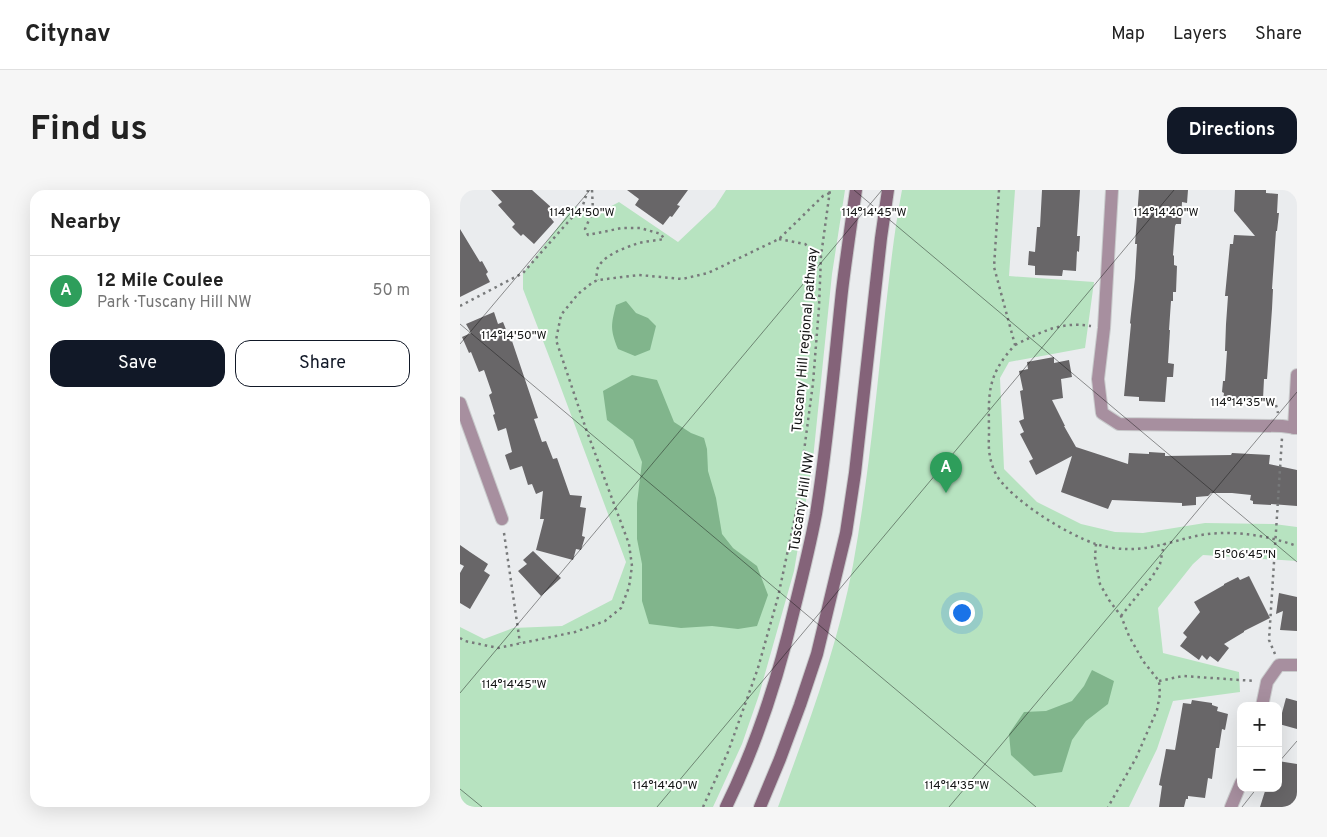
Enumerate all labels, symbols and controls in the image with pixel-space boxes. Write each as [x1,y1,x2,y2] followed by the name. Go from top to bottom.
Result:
[25,20,111,50] text: Citynav
[1111,23,1145,46] text: Map
[1173,23,1227,46] text: Layers
[1255,23,1302,46] text: Share
[1167,107,1297,154] button: Directions
[30,108,148,152] text: Find us
[549,205,615,221] text: 114°14'50"W
[841,205,907,221] text: 114°14'45"W
[1133,205,1199,221] text: 114°14'40"W
[50,209,121,236] text: Nearby
[789,247,822,433] street label: Tuscany Hill regional pathway
[97,269,224,293] text: 12 Mile Coulee
[60,281,72,301] text: A
[373,281,410,301] text: 50 m
[97,293,252,313] text: Park · Tuscany Hill NW
[481,328,547,344] text: 114°14'50"W
[50,340,225,387] button: Save
[235,340,410,387] button: Share
[1211,395,1275,411] text: 114°14'35"W
[786,451,819,553] street label: Tuscany Hill NW
[930,452,962,493] pin: A
[1214,547,1276,563] text: 51°06'45"N
[949,600,975,626] your location
[481,677,547,693] text: 114°14'45"W
[1237,702,1282,792] map controls
[1237,702,1282,747] button: +
[1237,747,1282,792] button: −
[632,778,698,794] text: 114°14'40"W
[925,778,989,794] text: 114°14'35"W

